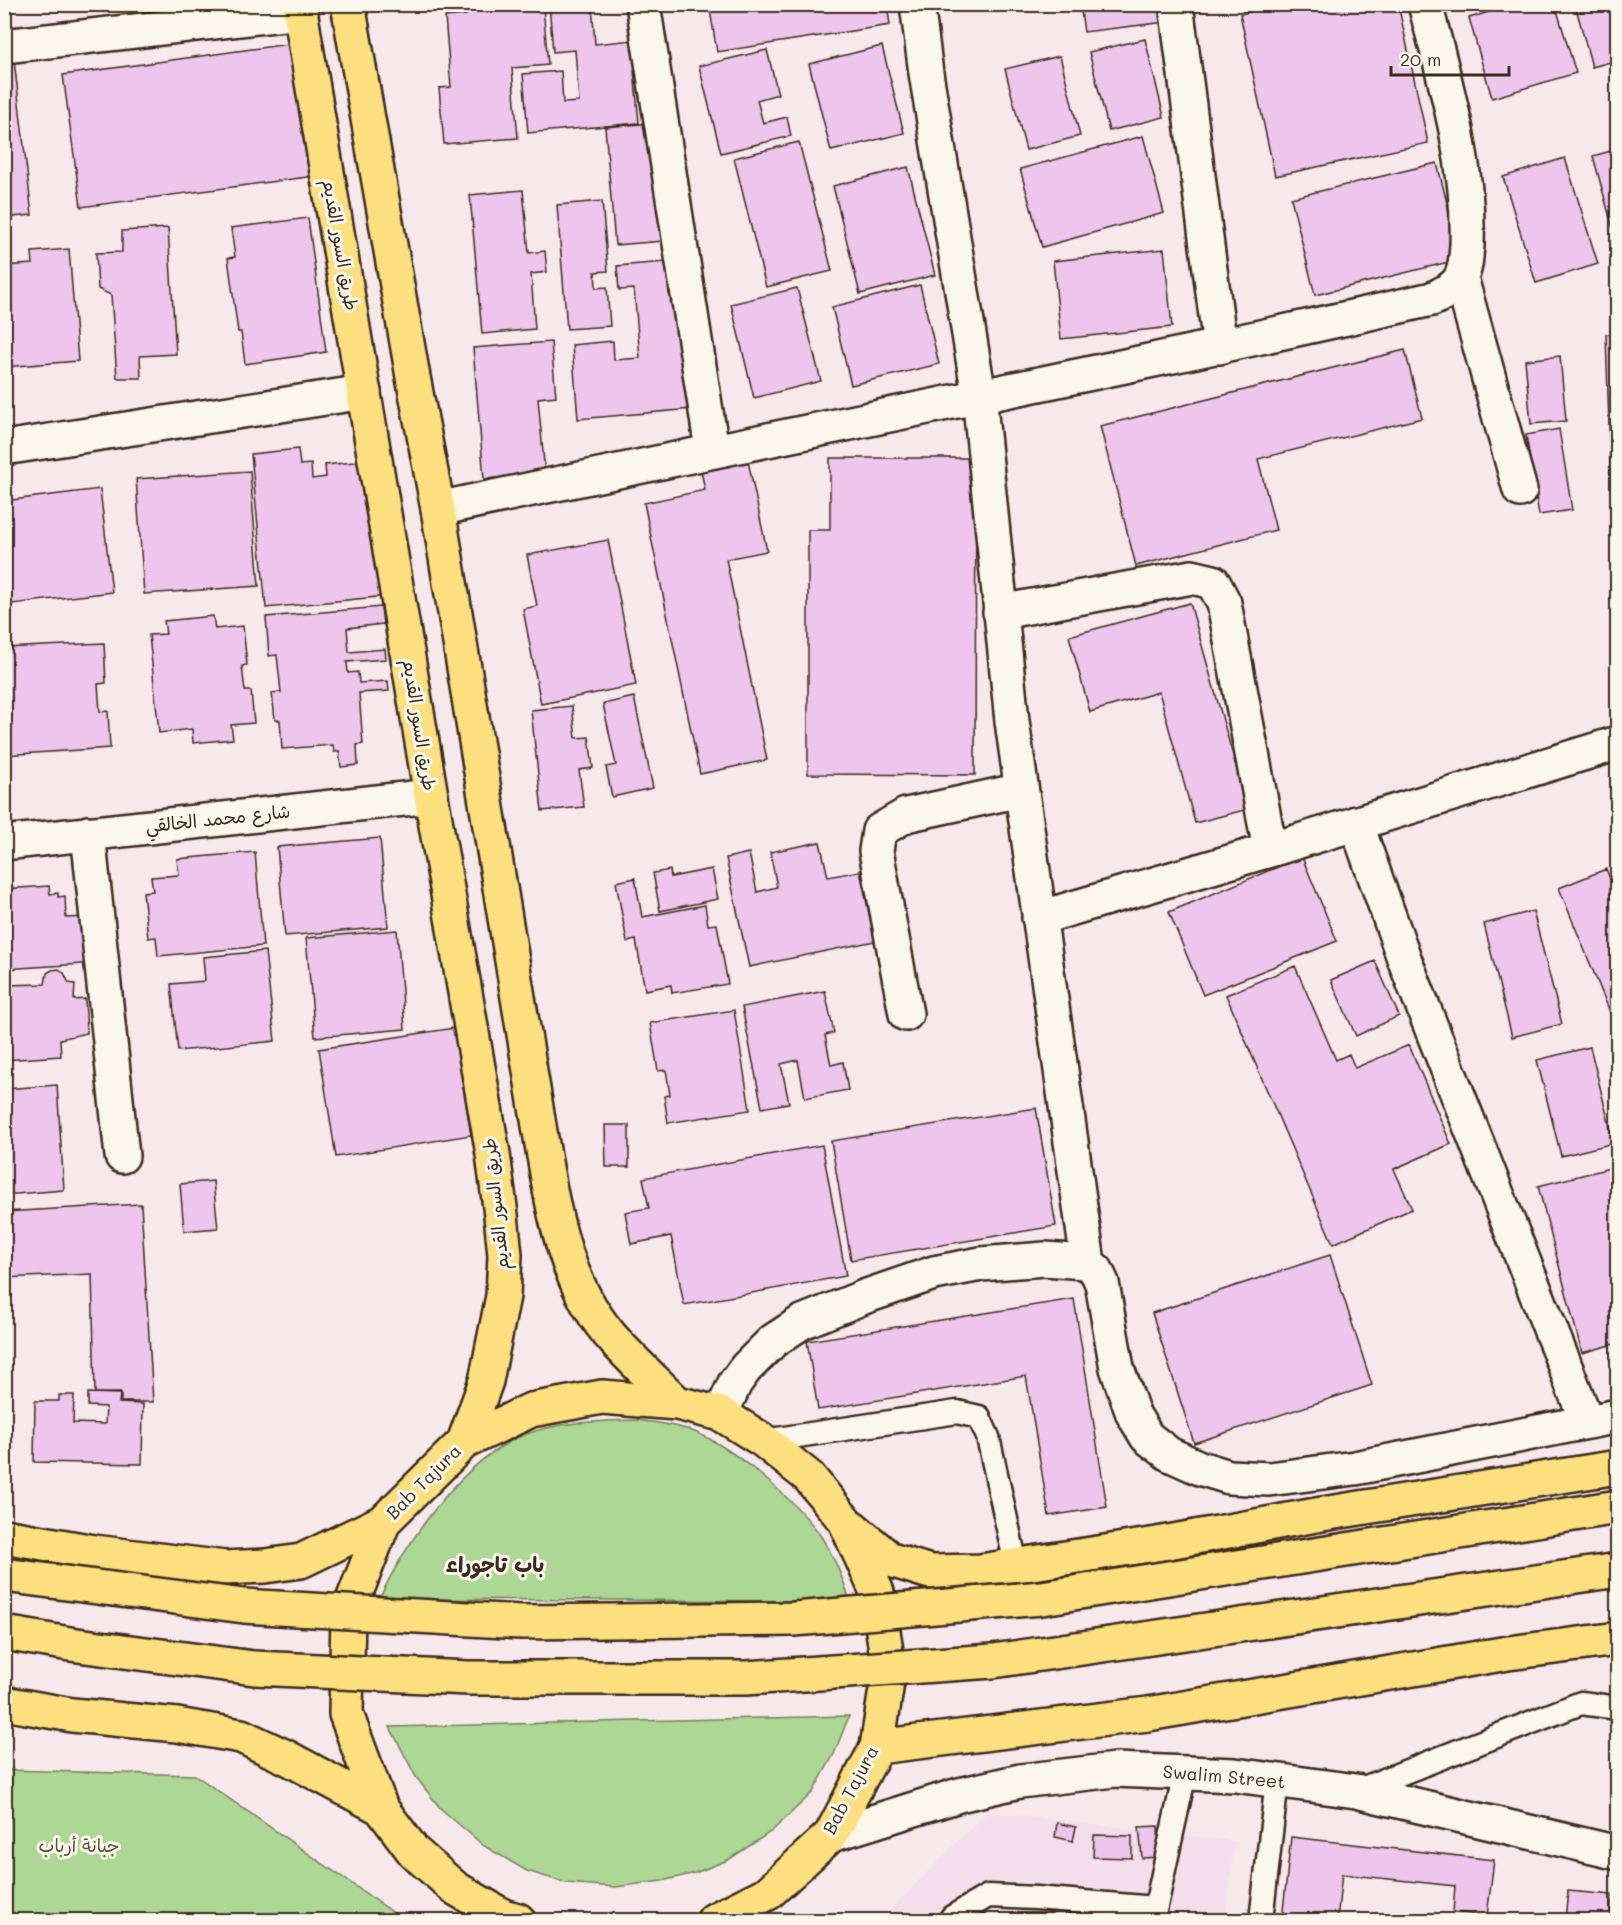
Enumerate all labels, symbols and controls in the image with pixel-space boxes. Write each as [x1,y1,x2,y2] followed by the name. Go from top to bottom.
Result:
[1391,39,1510,77] scale bar
[1400,47,1441,71] text: 20 m
[315,177,364,313] street label: طريق السور القديم
[395,657,442,793] street label: طريق السور القديم
[144,798,292,843] street label: شارع محمد الخالقي
[476,1136,517,1271] street label: طريق السور القديم
[381,1439,466,1524] street label: Bab Tajura
[446,1550,544,1579] district label: باب تاجوراء
[817,1741,883,1838] street label: Bab Tajura
[1162,1759,1286,1793] street label: Swalim Street
[39,1833,119,1857] park label: جبانة أرباب

